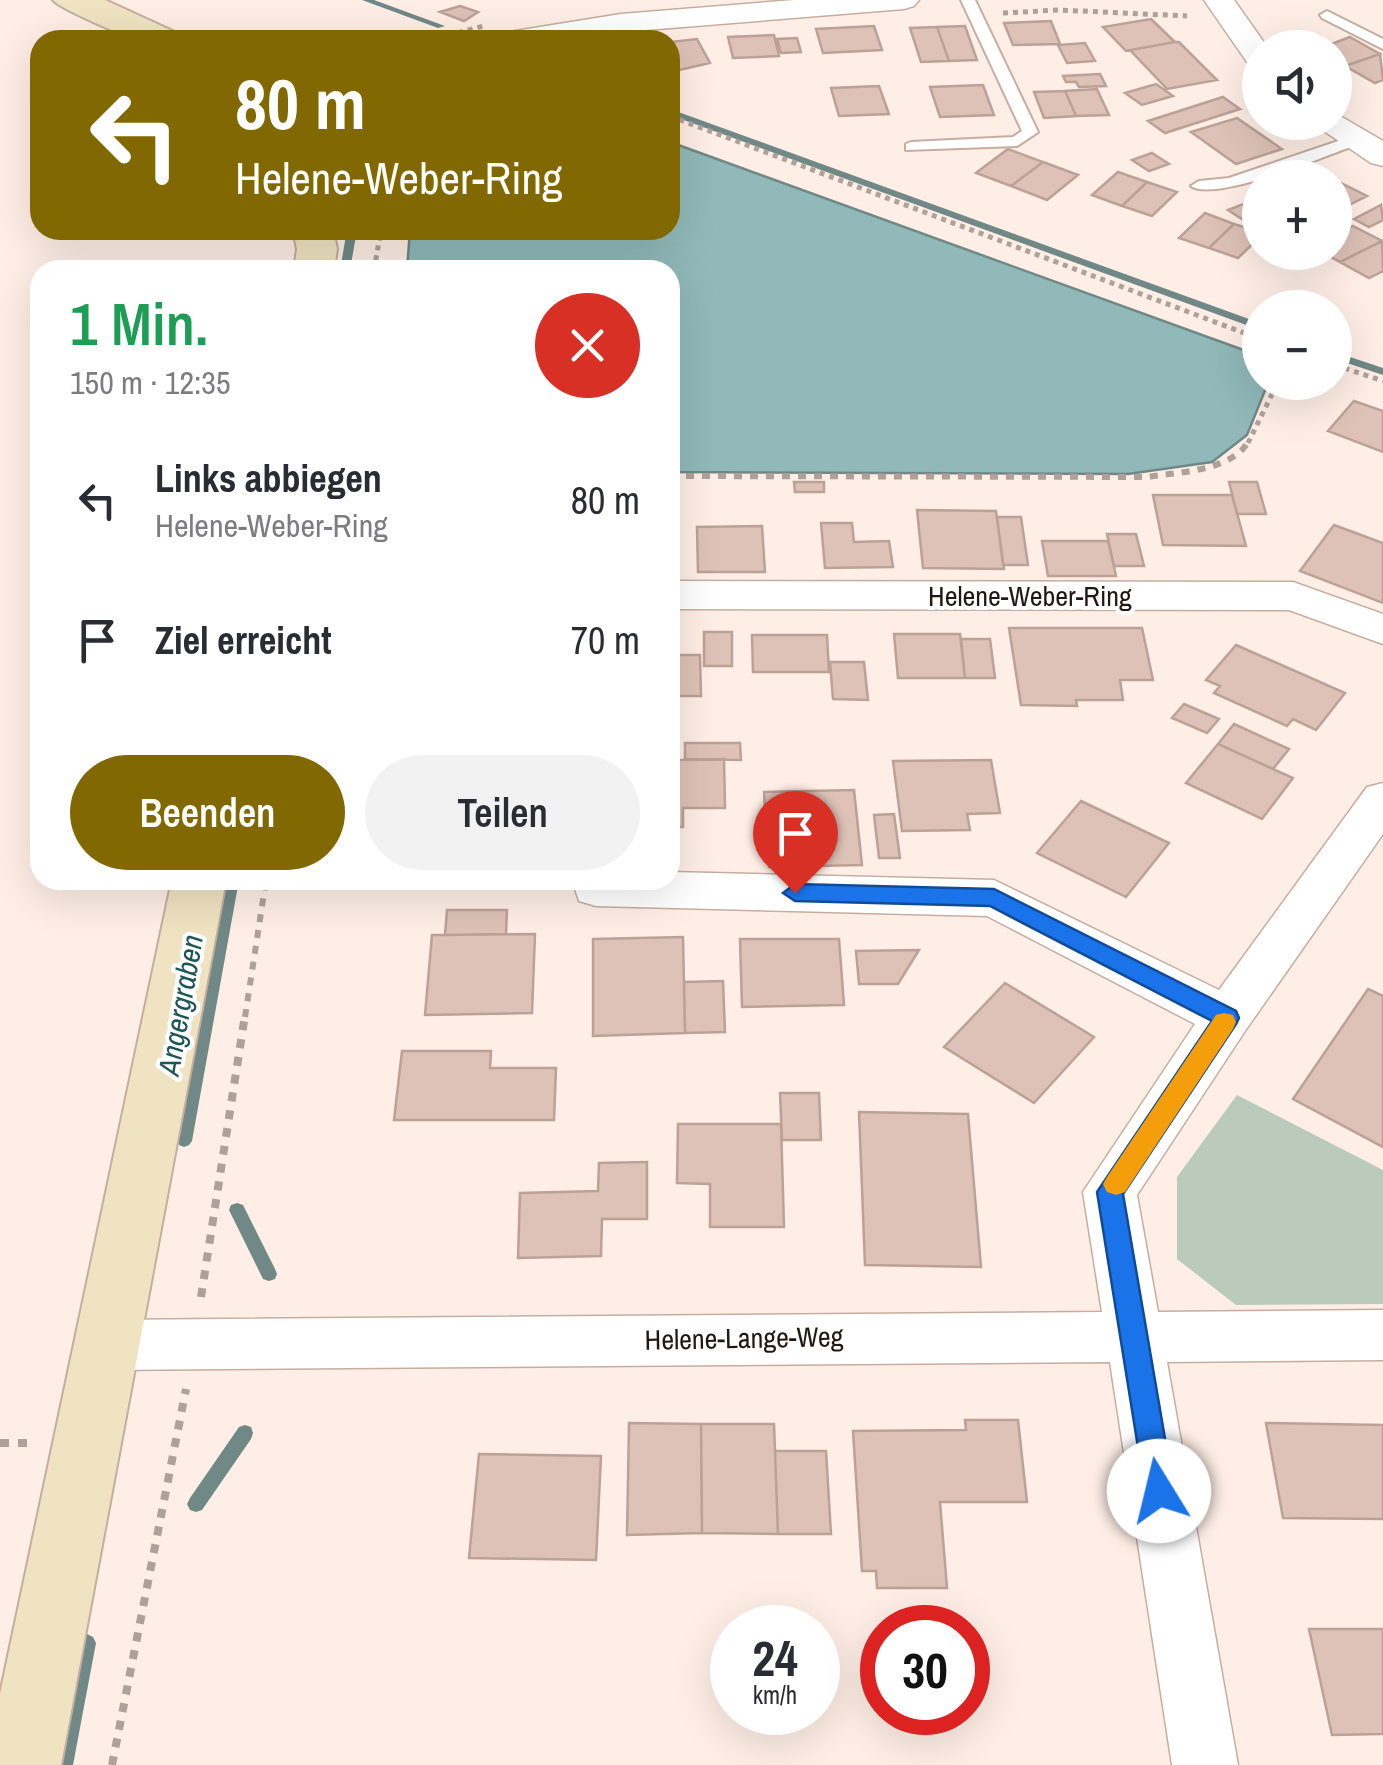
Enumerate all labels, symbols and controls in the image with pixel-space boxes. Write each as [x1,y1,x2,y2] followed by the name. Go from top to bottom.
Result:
[1242,30,1352,400] map controls
[1242,30,1352,140] button: sound
[235,57,366,151] text: 80 m
[70,70,200,200] icon: left
[235,147,562,208] text: Helene-Weber-Ring
[1242,160,1352,270] button: +
[70,283,209,364] text: 1 Min.
[1242,290,1352,400] button: −
[535,293,640,398] button: close
[70,361,230,404] text: 150 m · 12:35
[155,453,382,504] text: Links abbiegen
[70,473,125,528] icon: left
[571,475,640,526] text: 80 m
[155,504,388,547] text: Helene-Weber-Ring
[928,577,1132,615] street label: Helene-Weber-Ring
[70,613,125,668] icon: arrive
[155,615,332,666] text: Ziel erreicht
[571,615,640,666] text: 70 m
[70,755,345,870] button: Beenden
[365,755,640,870] button: Teilen
[753,791,838,894] pin
[768,806,823,861] icon: arrive
[148,931,212,1080] water label: Angergraben
[644,1317,844,1359] street label: Helene-Lange-Weg
[1107,1439,1211,1543] position arrow
[860,1605,990,1735] speed limit sign: 30
[752,1624,798,1692] text: 24
[753,1678,797,1712] text: km/h

